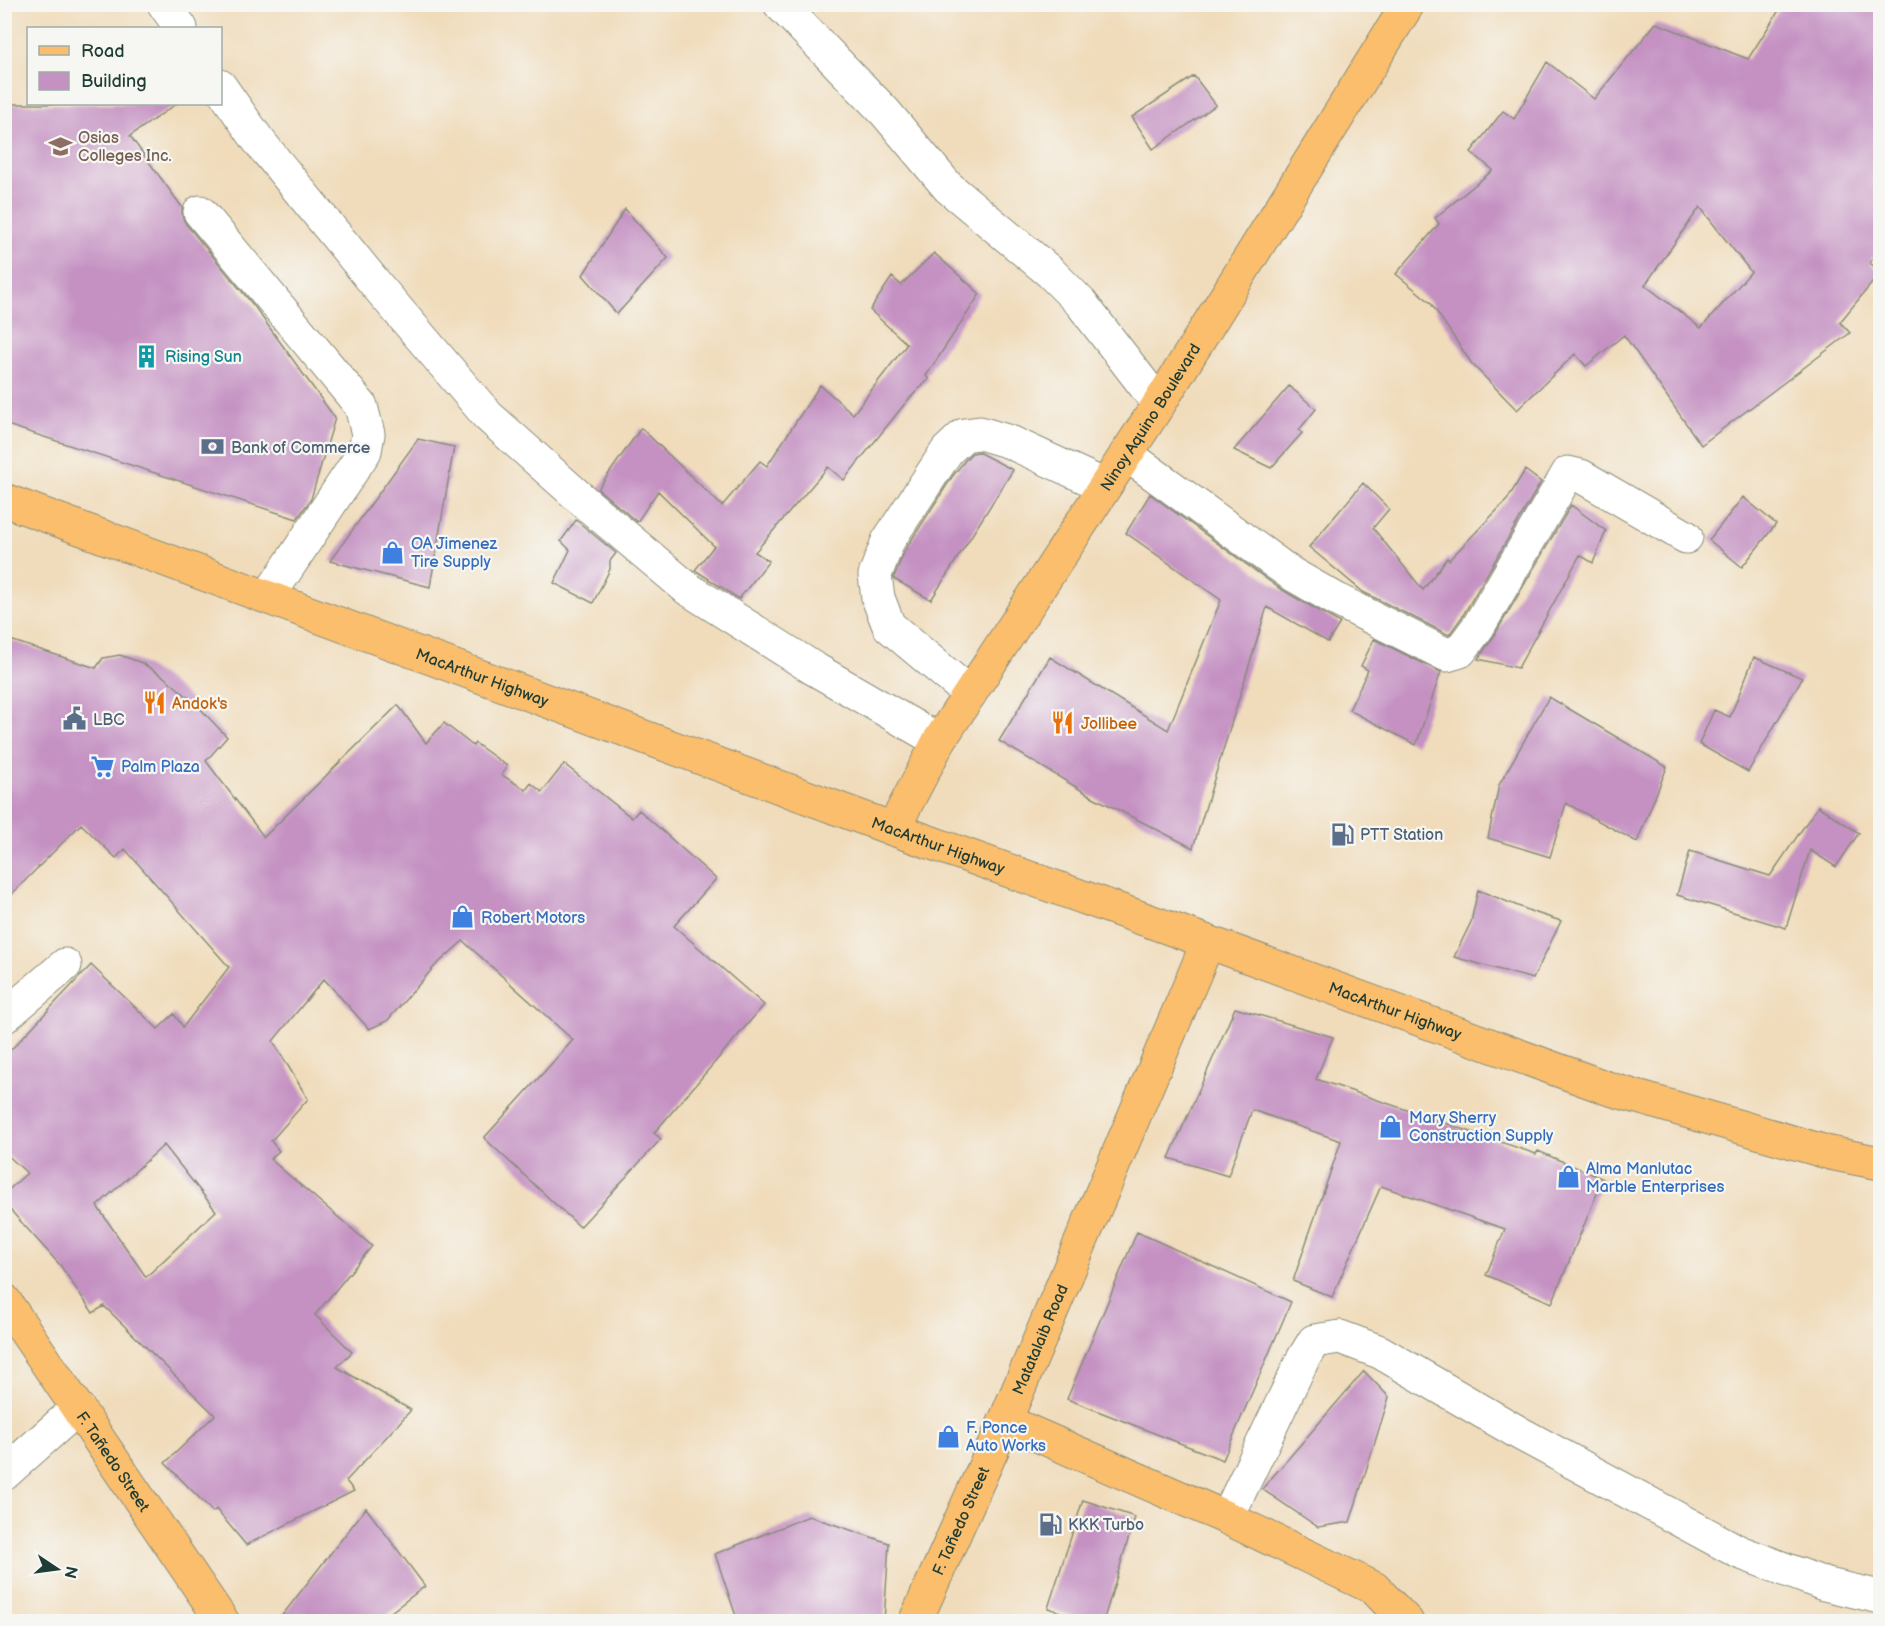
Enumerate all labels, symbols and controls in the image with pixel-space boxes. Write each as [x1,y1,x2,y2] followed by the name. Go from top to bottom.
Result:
[27,27,222,105] legend
[81,41,125,62] text: Road
[81,71,147,92] text: Building
[78,129,172,166] place label: Osias Colleges Inc.
[47,133,73,159] school or university icon: Osias Colleges Inc.
[1097,340,1205,495] street label: Ninoy Aquino Boulevard
[134,343,160,369] building icon: Rising Sun
[165,348,242,367] place label: Rising Sun
[200,434,226,460] bank icon: Bank of Commerce
[231,439,371,458] place label: Bank of Commerce
[411,535,498,572] place label: OA Jimenez Tire Supply
[380,539,406,565] shop icon: OA Jimenez Tire Supply
[413,645,552,712] street label: MacArthur Highway
[141,690,167,716] restaurant icon: Andok's
[172,695,227,714] place label: Andok's
[62,706,88,732] public building icon: LBC
[1050,710,1076,736] restaurant icon: Jollibee
[93,711,125,730] place label: LBC
[1081,715,1137,734] place label: Jollibee
[90,753,116,779] supermarket icon: Palm Plaza
[121,758,200,777] place label: Palm Plaza
[869,814,1008,880] street label: MacArthur Highway
[1329,821,1355,847] fuel station icon: PTT Station
[1360,826,1443,845] place label: PTT Station
[450,904,476,930] shop icon: Robert Motors
[481,909,585,928] place label: Robert Motors
[1326,979,1465,1045] street label: MacArthur Highway
[1409,1109,1554,1146] place label: Mary Sherry Construction Supply
[1378,1113,1404,1139] shop icon: Mary Sherry Construction Supply
[1586,1160,1724,1197] place label: Alma Manlutac Marble Enterprises
[1555,1164,1581,1190] shop icon: Alma Manlutac Marble Enterprises
[1009,1282,1073,1398] street label: Matatalaib Road
[72,1408,153,1516] street label: F. Tañedo Street
[966,1419,1046,1456] place label: F. Ponce Auto Works
[935,1423,961,1449] shop icon: F. Ponce Auto Works
[929,1464,994,1579] street label: F. Tañedo Street
[1037,1511,1063,1537] fuel station icon: KKK Turbo
[1068,1516,1144,1535] place label: KKK Turbo
[27,1539,87,1599] north arrow
[60,1564,81,1580] text: N

